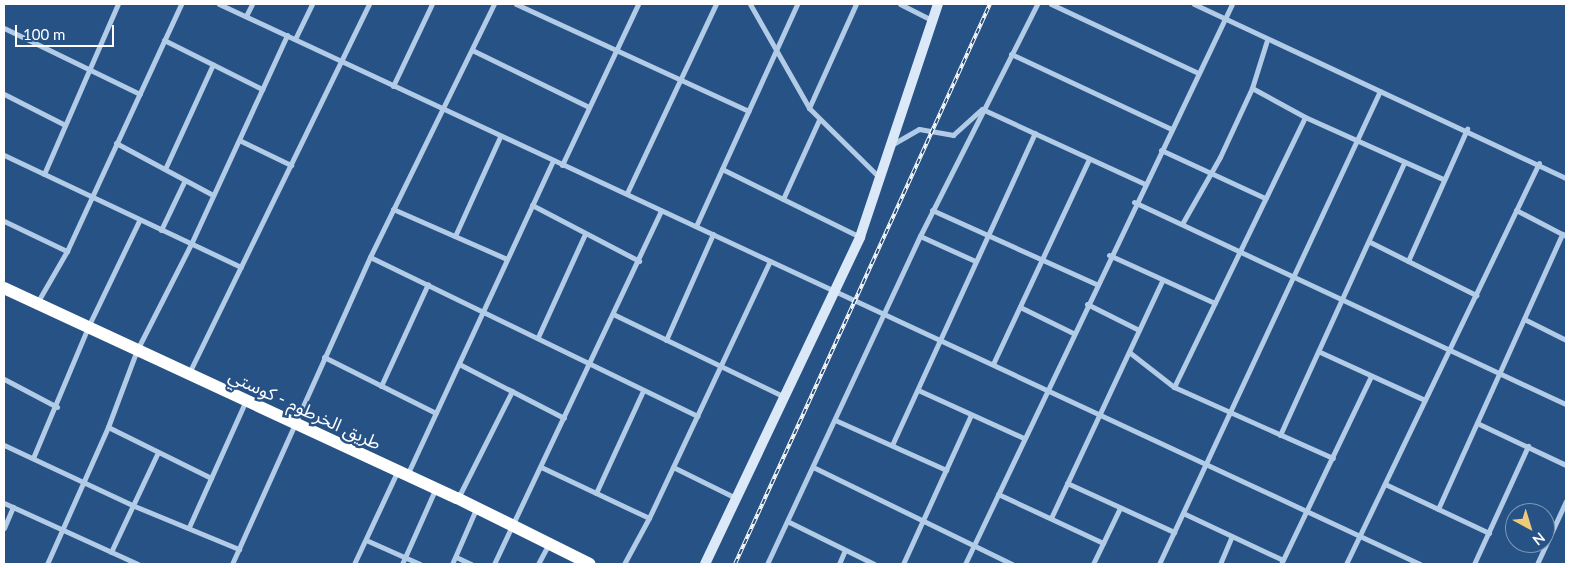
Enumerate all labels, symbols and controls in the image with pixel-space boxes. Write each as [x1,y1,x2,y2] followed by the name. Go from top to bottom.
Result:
[18,15,116,47] scale bar
[23,25,65,43] text: 100 m
[225,364,385,454] street label: طريق الخرطوم - كوستي
[1505,503,1555,553] north arrow
[1530,529,1549,549] text: N

